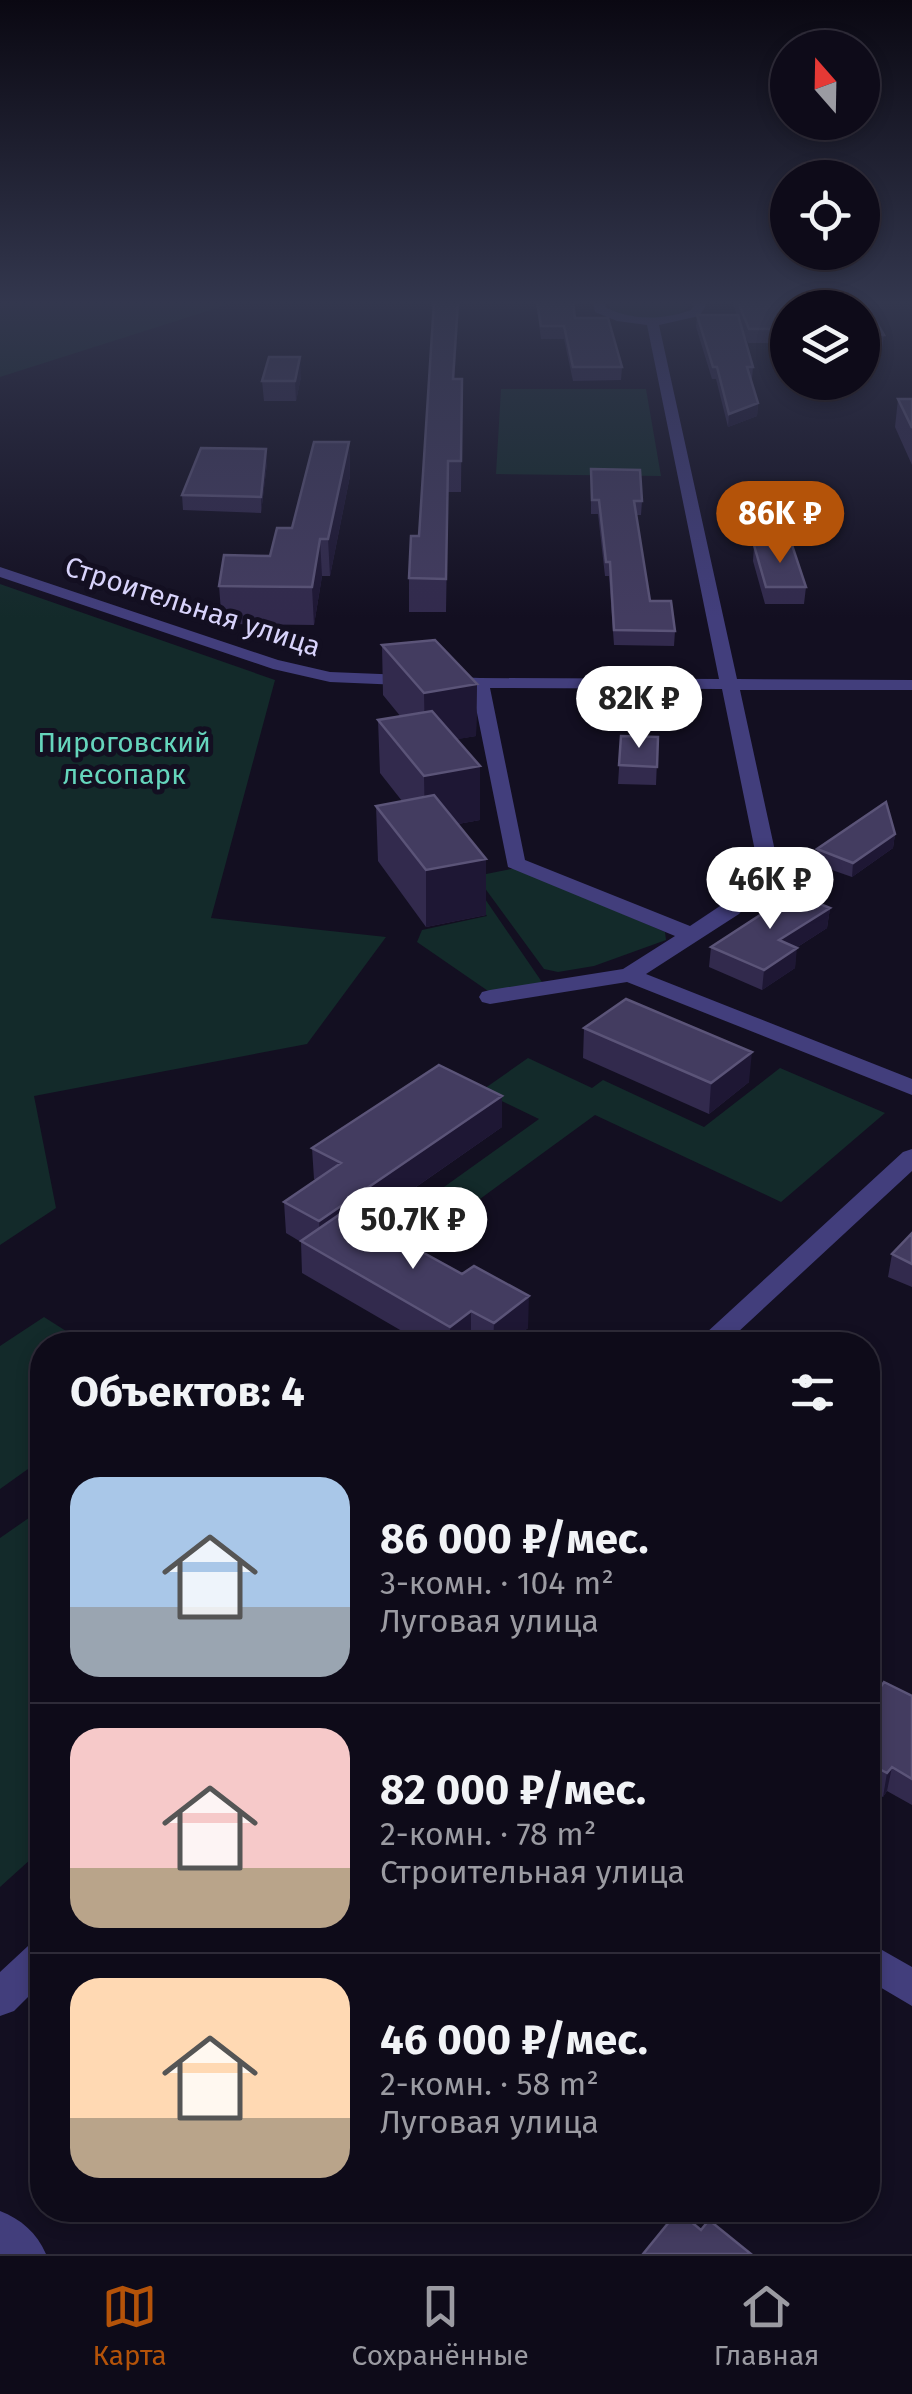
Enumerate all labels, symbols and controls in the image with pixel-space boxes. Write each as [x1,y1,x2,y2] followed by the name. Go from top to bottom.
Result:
[770,30,880,140] north arrow
[770,30,880,400] map controls
[770,160,880,270] button: locate
[770,290,880,400] button: layers
[710,481,850,566] pin: 86K ₽
[738,494,822,532] text: 86K ₽
[61,550,325,663] street label: Строительная улица
[569,666,709,751] pin: 82K ₽
[598,679,680,717] text: 82K ₽
[37,726,211,791] park label: Пироговский лесопарк
[700,847,840,932] pin: 46K ₽
[728,860,812,898] text: 46K ₽
[321,1187,505,1272] pin: 50.7K ₽
[360,1200,466,1238] text: 50.7K ₽
[785,1365,840,1420] icon: filters
[70,1367,305,1417] text: Объектов: 4
[380,1514,648,1564] text: 86 000 ₽/мес.
[150,1517,270,1637] icon: home
[380,1564,614,1602] text: 3-комн. · 104 m²
[380,1602,599,1640] text: Луговая улица
[380,1765,646,1815] text: 82 000 ₽/мес.
[150,1768,270,1888] icon: home
[380,1815,596,1853] text: 2-комн. · 78 m²
[380,1853,685,1891] text: Строительная улица
[380,2015,648,2065] text: 46 000 ₽/мес.
[150,2018,270,2138] icon: home
[380,2065,599,2103] text: 2-комн. · 58 m²
[380,2103,599,2141] text: Луговая улица
[92,2279,167,2372] tab: Карта
[352,2279,529,2372] tab: Сохранённые
[714,2279,820,2372] tab: Главная

